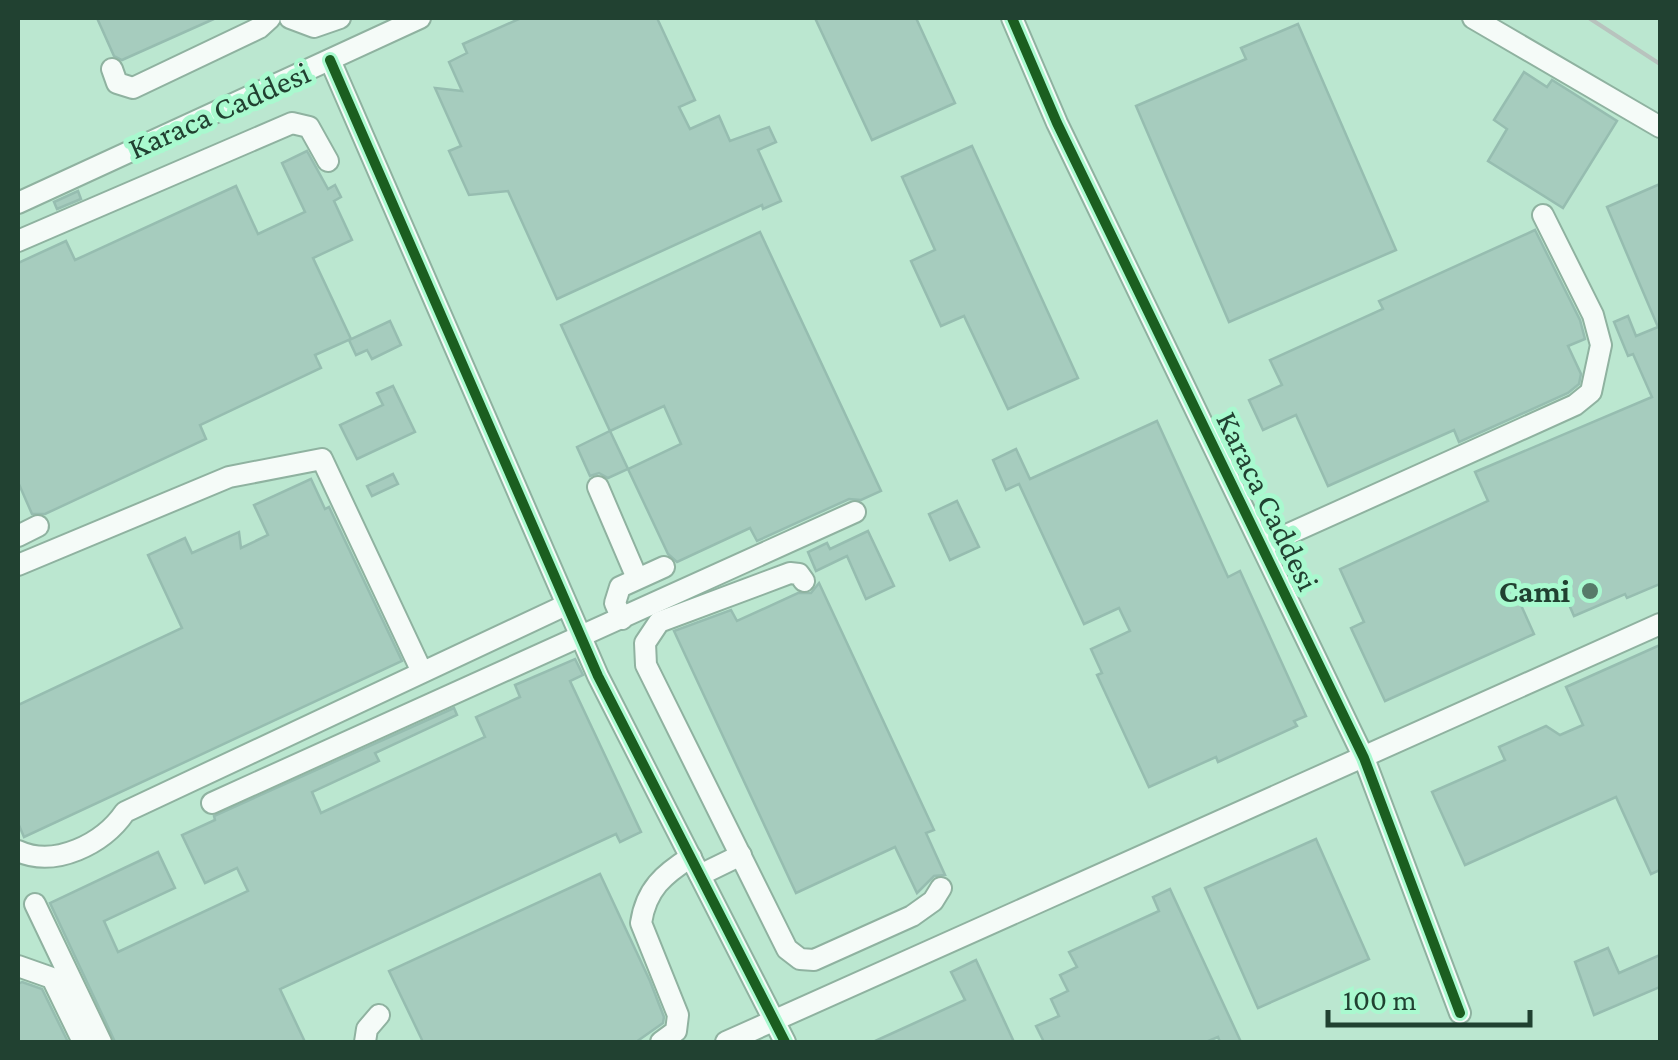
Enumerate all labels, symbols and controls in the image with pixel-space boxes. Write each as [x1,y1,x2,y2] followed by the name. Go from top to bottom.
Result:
[123,54,315,166] street label: Karaca Caddesi
[1209,406,1327,596] street label: Karaca Caddesi
[1499,573,1570,609] place label: Cami
[1579,580,1601,602] marker: Cami
[1328,965,1530,1027] scale bar
[1343,983,1417,1016] text: 100 m

